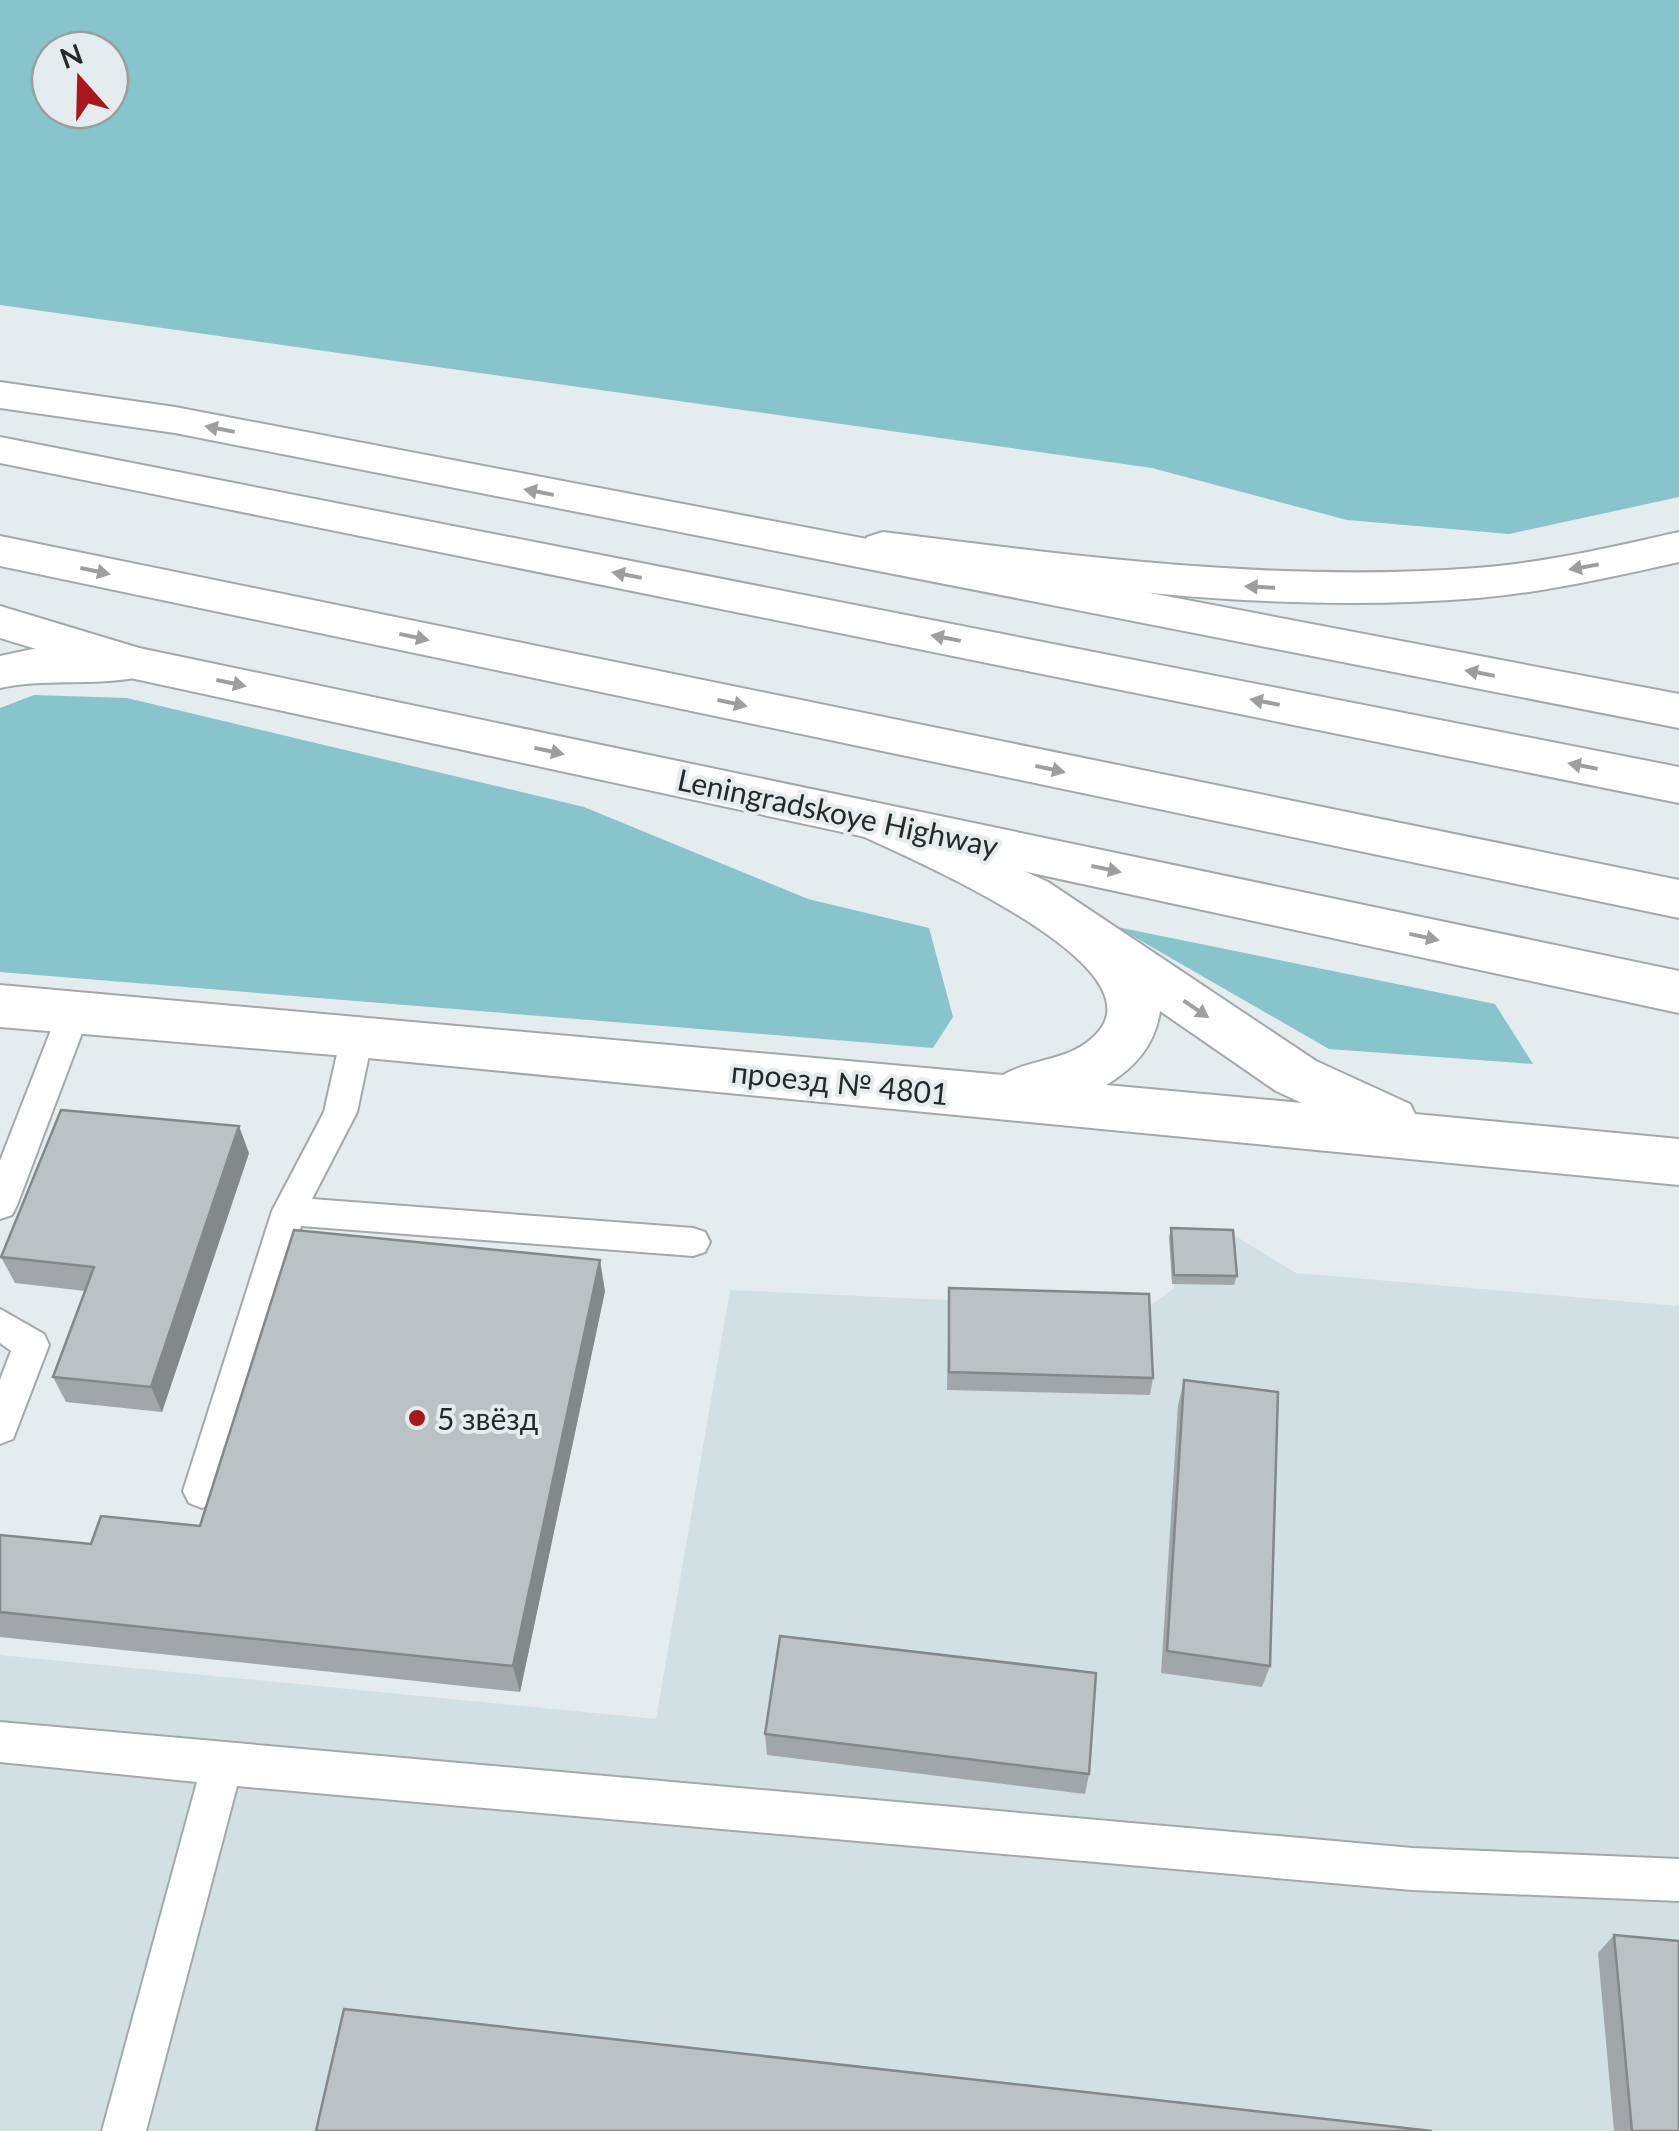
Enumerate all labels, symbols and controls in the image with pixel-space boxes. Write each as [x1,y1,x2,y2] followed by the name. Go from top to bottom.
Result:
[30,30,130,130] north arrow
[55,36,87,75] text: N
[205,421,236,437] one-way arrow
[524,483,555,499] one-way arrow
[1567,560,1599,575] one-way arrow
[80,563,111,579] one-way arrow
[611,566,642,582] one-way arrow
[1244,579,1276,595] one-way arrow
[399,629,430,645] one-way arrow
[930,630,961,646] one-way arrow
[1464,664,1495,680] one-way arrow
[216,676,247,692] one-way arrow
[1249,694,1280,709] one-way arrow
[717,695,748,711] one-way arrow
[533,743,564,759] one-way arrow
[1568,757,1599,773] one-way arrow
[674,760,1002,864] street label: Leningradskoye Highway
[1035,761,1066,777] one-way arrow
[1091,862,1122,878] one-way arrow
[1409,930,1440,946] one-way arrow
[1183,999,1210,1017] one-way arrow
[730,1053,950,1111] street label: проезд № 4801
[437,1400,538,1436] place label: 5 звёзд
[406,1407,428,1429] marker: 5 звёзд

